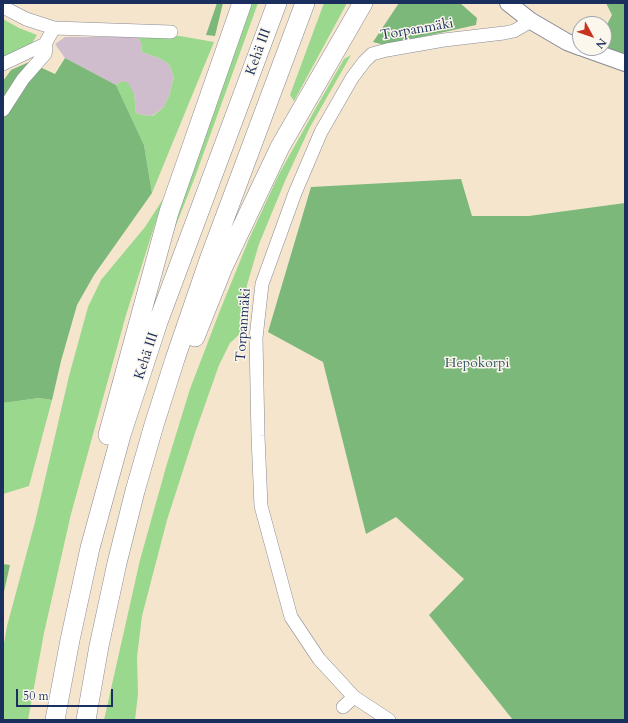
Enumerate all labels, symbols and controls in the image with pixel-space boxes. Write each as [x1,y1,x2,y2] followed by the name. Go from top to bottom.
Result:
[379,15,455,45] street label: Torpanmäki
[572,16,612,56] north arrow
[243,26,275,78] street label: Kehä III
[592,35,610,52] text: N
[233,288,255,362] street label: Torpanmäki
[131,330,163,382] street label: Kehä III
[445,356,509,372] park label: Hepokorpi
[18,681,115,707] scale bar
[23,688,49,704] text: 50 m

